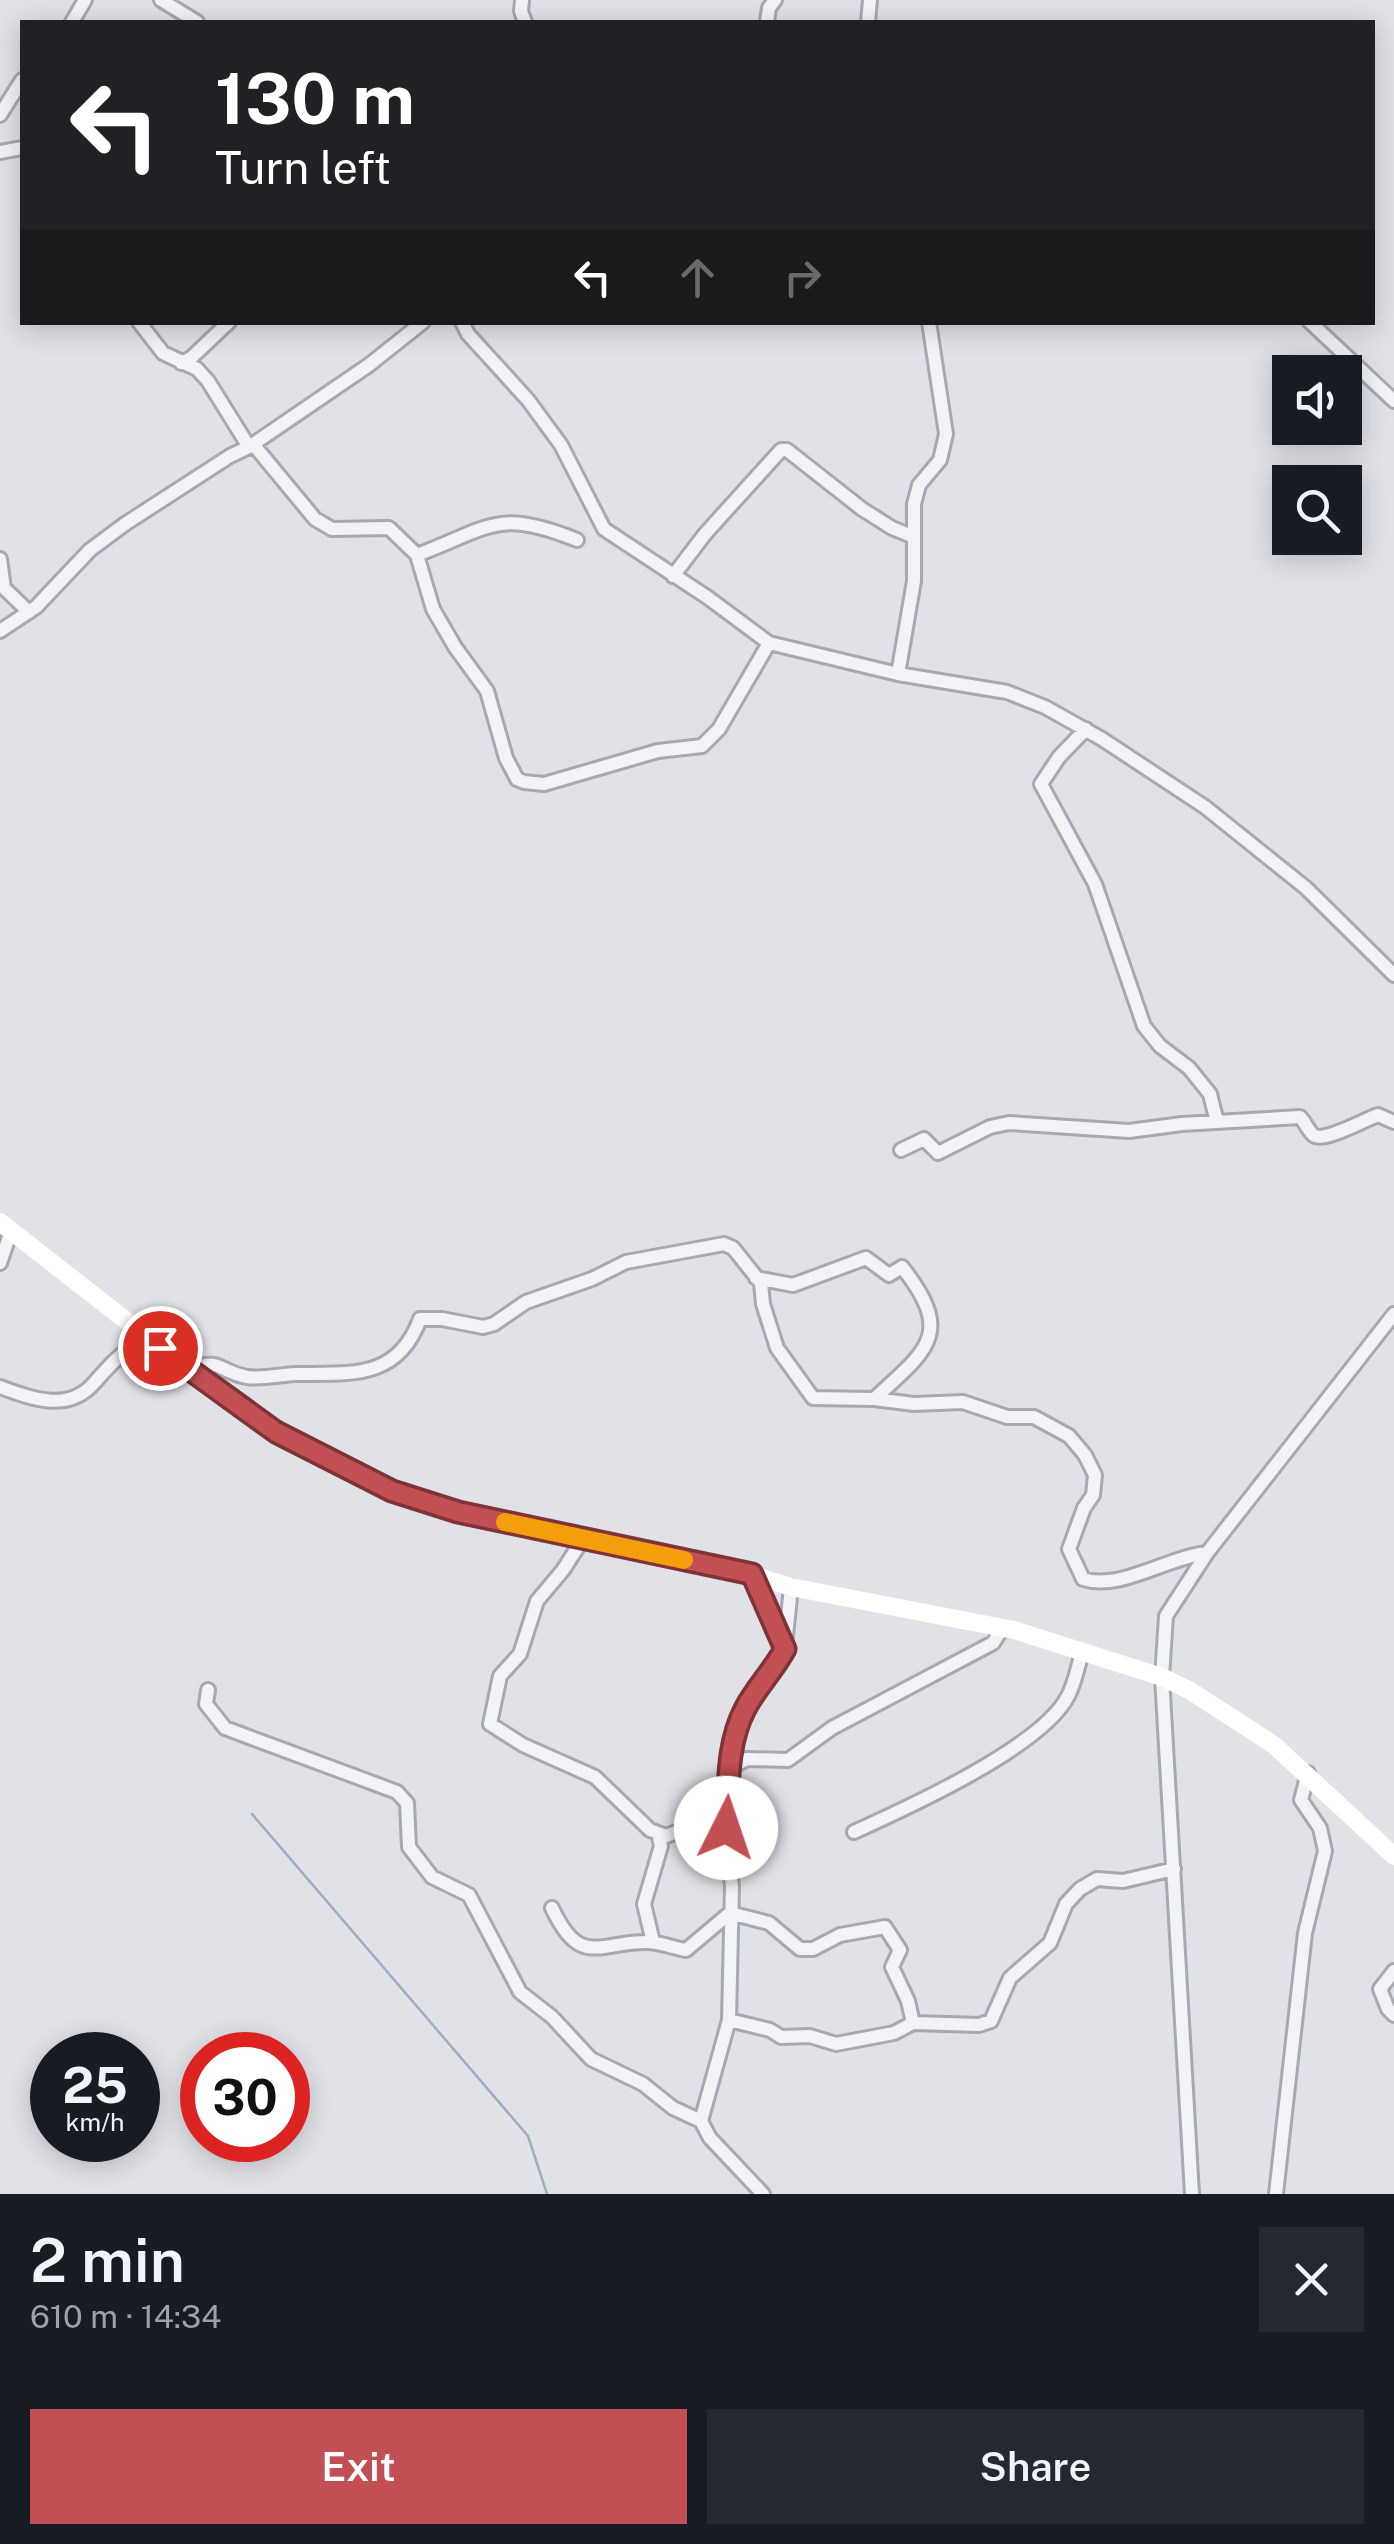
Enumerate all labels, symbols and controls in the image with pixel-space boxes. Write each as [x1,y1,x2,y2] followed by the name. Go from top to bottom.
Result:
[215,57,415,140] text: 130 m
[50,60,180,190] icon: left
[215,141,391,194] text: Turn left
[565,250,620,305] icon: left
[670,250,725,305] icon: ahead
[775,250,830,305] icon: right
[1272,355,1362,555] map controls
[1272,355,1362,445] button: sound
[1272,465,1362,555] button: search
[118,1306,203,1391] pin
[133,1321,188,1376] icon: arrive
[674,1776,778,1880] position arrow
[180,2032,310,2162] speed limit sign: 30
[62,2055,128,2114] text: 25
[66,2107,124,2137] text: km/h
[30,2225,185,2296] text: 2 min
[1259,2227,1364,2332] button: close
[30,2298,221,2335] text: 610 m · 14:34
[30,2409,687,2524] button: Exit
[707,2409,1364,2524] button: Share

